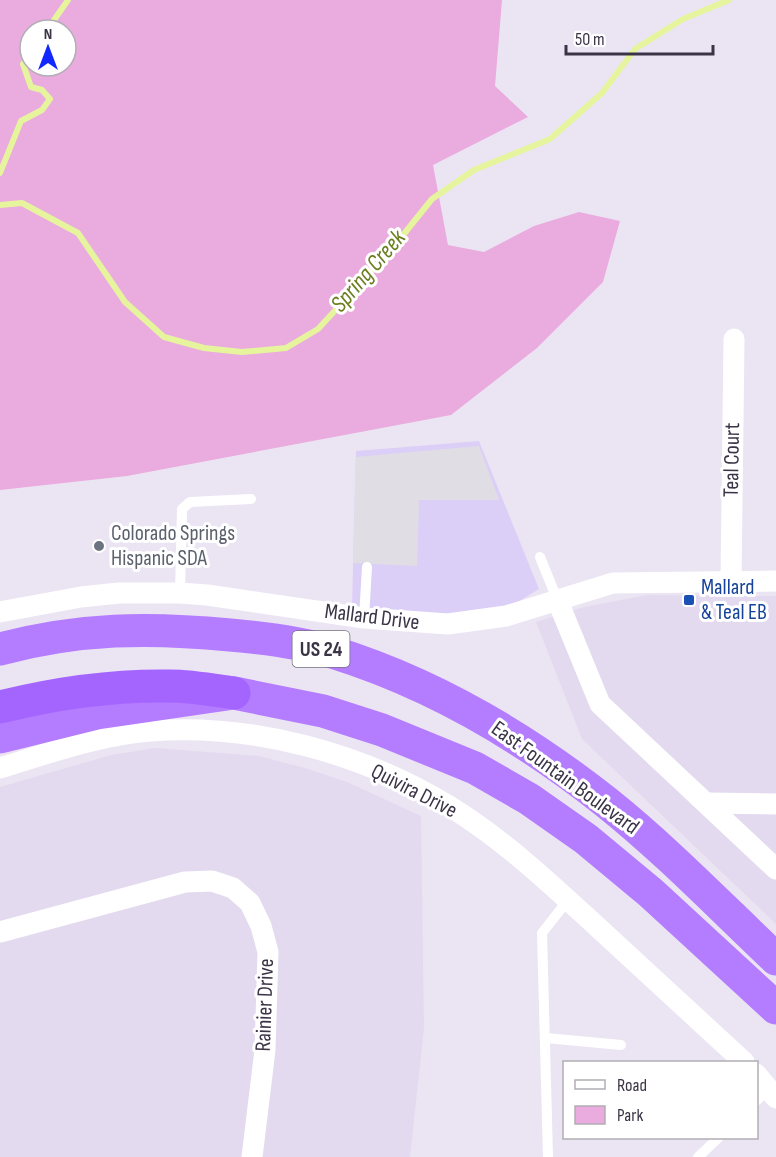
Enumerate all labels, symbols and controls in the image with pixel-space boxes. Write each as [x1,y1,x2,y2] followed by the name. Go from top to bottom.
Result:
[18,18,78,78] north arrow
[566,18,713,56] scale bar
[44,25,52,44] text: N
[575,29,605,50] text: 50 m
[324,223,412,318] water label: Spring Creek
[718,422,746,497] street label: Teal Court
[111,520,235,572] place label: Colorado Springs Hispanic SDA
[92,539,106,553] marker: Colorado Springs Hispanic SDA
[701,574,767,626] place label: Mallard & Teal EB
[682,593,696,607] marker: Mallard & Teal EB
[323,598,421,636] street label: Mallard Drive
[292,631,350,667] road number: US 24
[486,715,644,841] street label: East Fountain Boulevard
[366,758,462,824] street label: Quivira Drive
[250,958,280,1052] street label: Rainier Drive
[563,1061,758,1139] legend
[617,1075,647,1096] text: Road
[617,1105,643,1126] text: Park

